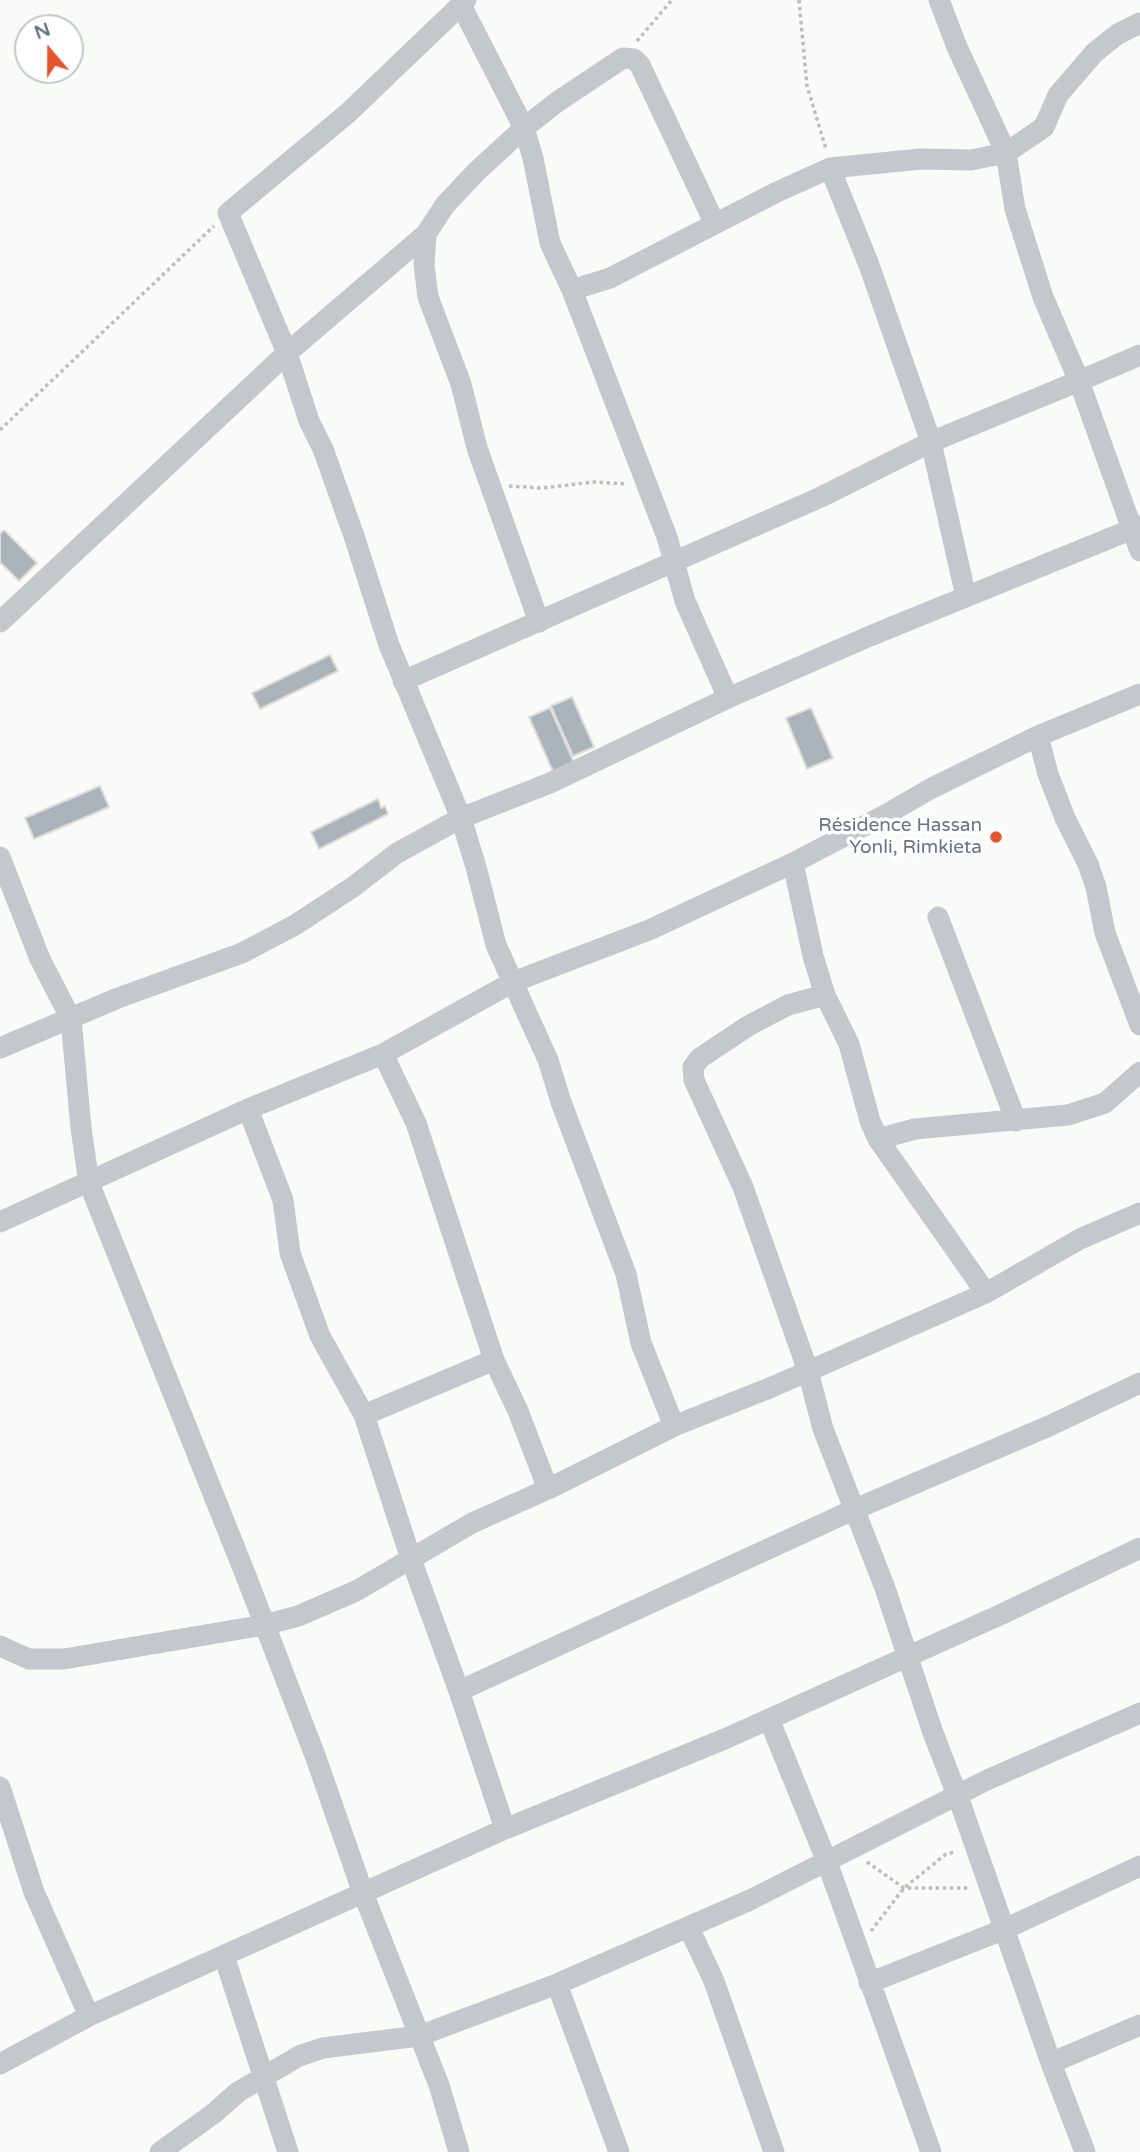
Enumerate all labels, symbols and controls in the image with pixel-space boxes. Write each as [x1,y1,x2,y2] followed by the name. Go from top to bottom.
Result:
[14,14,84,84] north arrow
[32,18,53,44] text: N
[818,815,982,859] place label: Résidence Hassan Yonli, Rimkieta
[988,829,1004,845] marker: Résidence Hassan Yonli, Rimkieta

